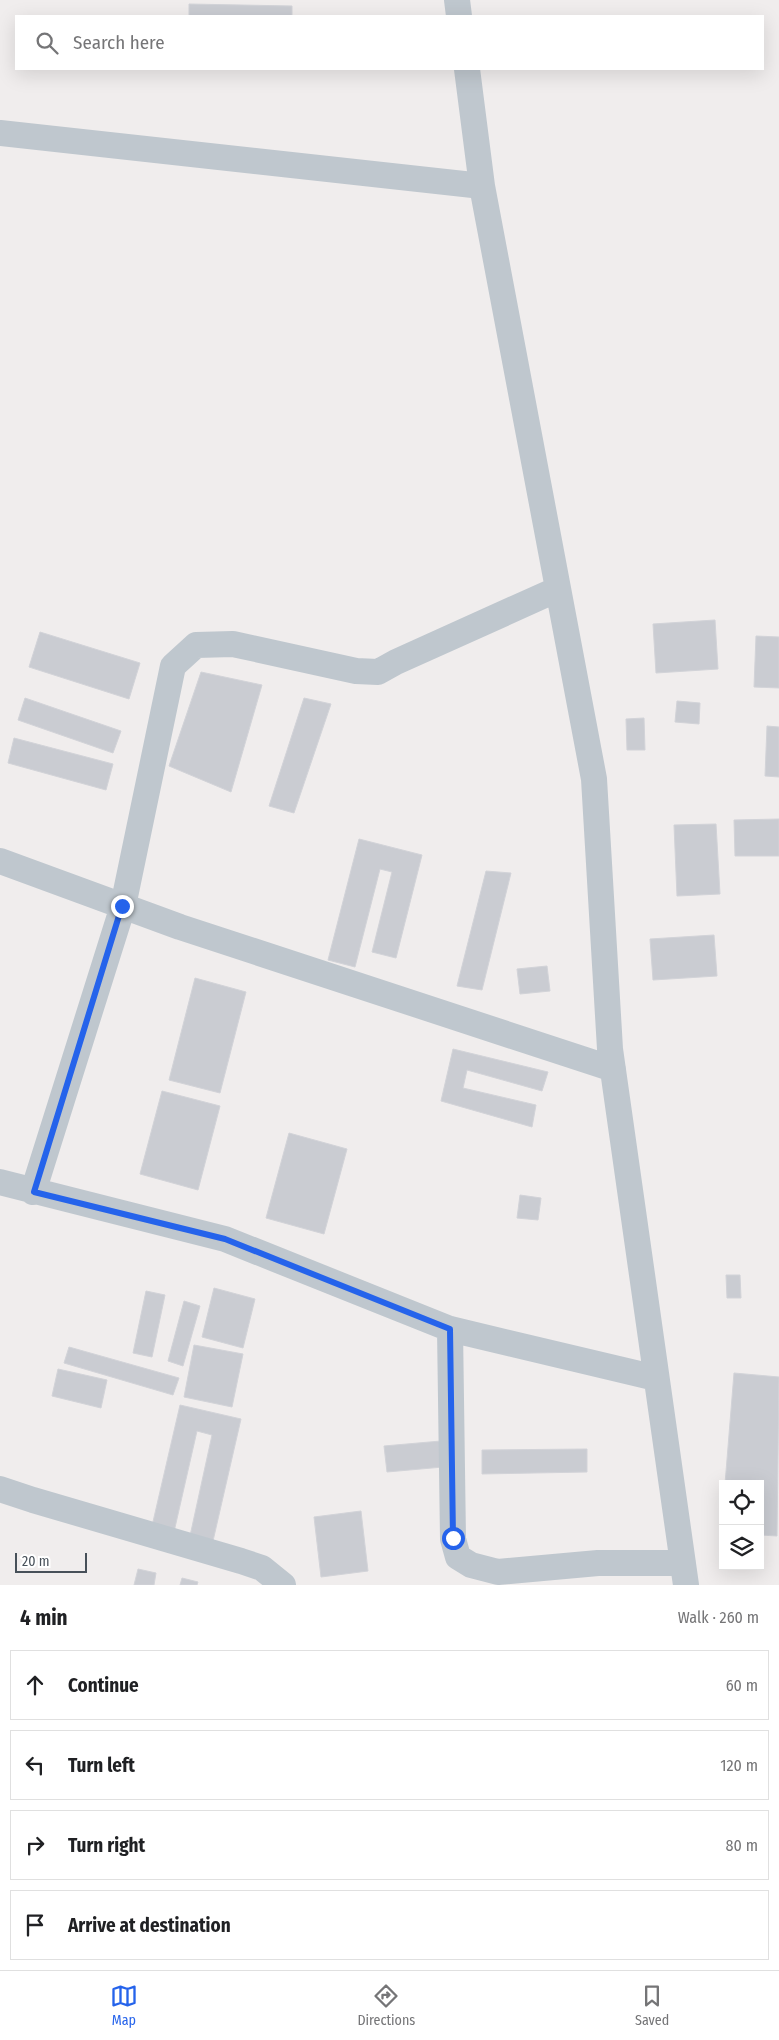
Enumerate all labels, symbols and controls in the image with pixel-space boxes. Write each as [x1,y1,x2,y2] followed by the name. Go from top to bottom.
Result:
[15,15,764,70] search box
[33,29,61,57] icon: search
[73,31,165,54] text: Search here
[111,895,134,918] route end
[719,1480,764,1570] map controls
[719,1480,764,1525] button: locate
[719,1525,764,1570] button: layers
[442,1527,465,1550] route start
[15,1550,88,1573] scale bar
[22,1553,50,1570] text: 20 m
[20,1605,68,1631] text: 4 min
[678,1608,759,1627] text: Walk · 260 m
[21,1671,49,1699] icon: ahead
[68,1674,139,1697] text: Continue
[726,1676,758,1695] text: 60 m
[21,1751,49,1779] icon: left
[68,1754,135,1777] text: Turn left
[720,1756,758,1775] text: 120 m
[21,1831,49,1859] icon: right
[68,1834,145,1857] text: Turn right
[726,1836,758,1855] text: 80 m
[21,1911,49,1939] icon: arrive
[68,1914,231,1937] text: Arrive at destination
[110,1982,138,2029] tab: Map
[357,1982,415,2029] tab: Directions
[635,1982,669,2029] tab: Saved

